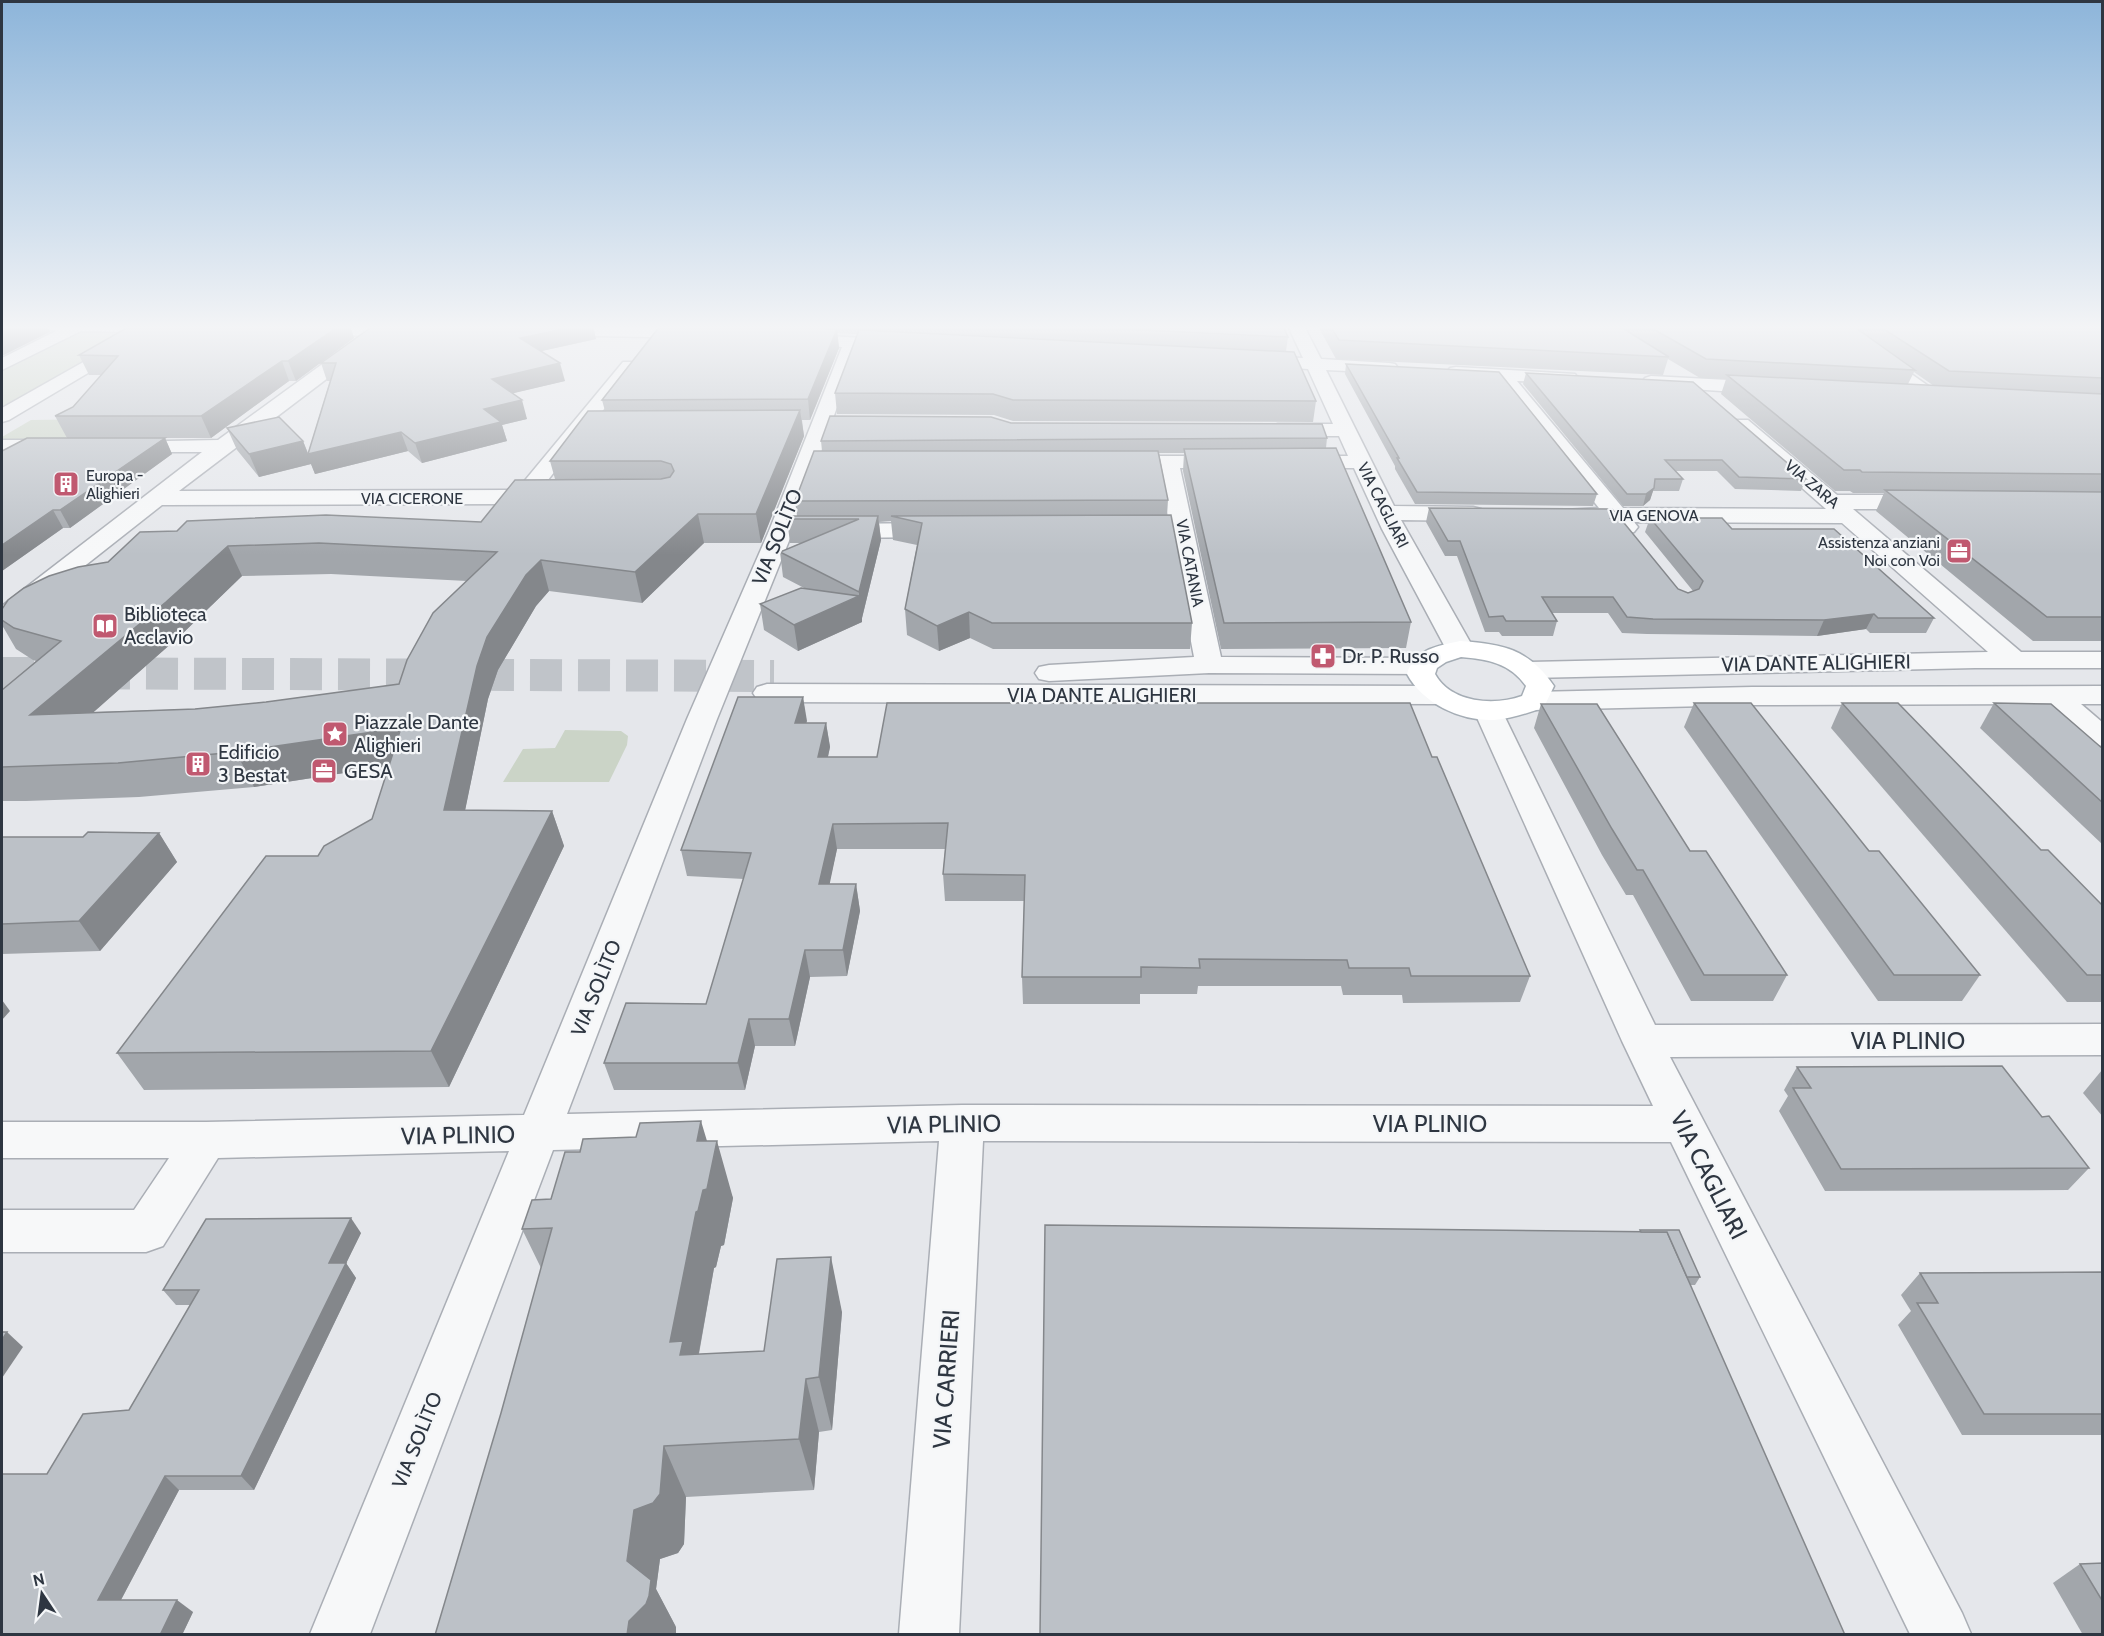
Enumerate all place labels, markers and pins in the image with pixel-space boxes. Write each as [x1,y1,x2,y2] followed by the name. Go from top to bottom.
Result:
[86,466,144,503] place label: Europa - Alighieri
[51,469,81,499] building icon: Europa - Alighieri
[1818,533,1940,570] place label: Assistenza anziani Noi con Voi
[1944,536,1974,566] office icon: Assistenza anziani Noi con Voi
[124,602,207,649] place label: Biblioteca Acclavio
[90,611,120,641] library icon: Biblioteca Acclavio
[1308,641,1338,671] pharmacy icon: Dr. P. Russo
[1342,644,1439,668] place label: Dr. P. Russo
[354,710,479,757] place label: Piazzale Dante Alighieri
[320,719,350,749] place icon: Piazzale Dante Alighieri
[218,740,287,787] place label: Edificio 3 Bestat
[183,749,213,779] building icon: Edificio 3 Bestat
[309,756,339,786] office icon: GESA
[344,759,393,783] place label: GESA

